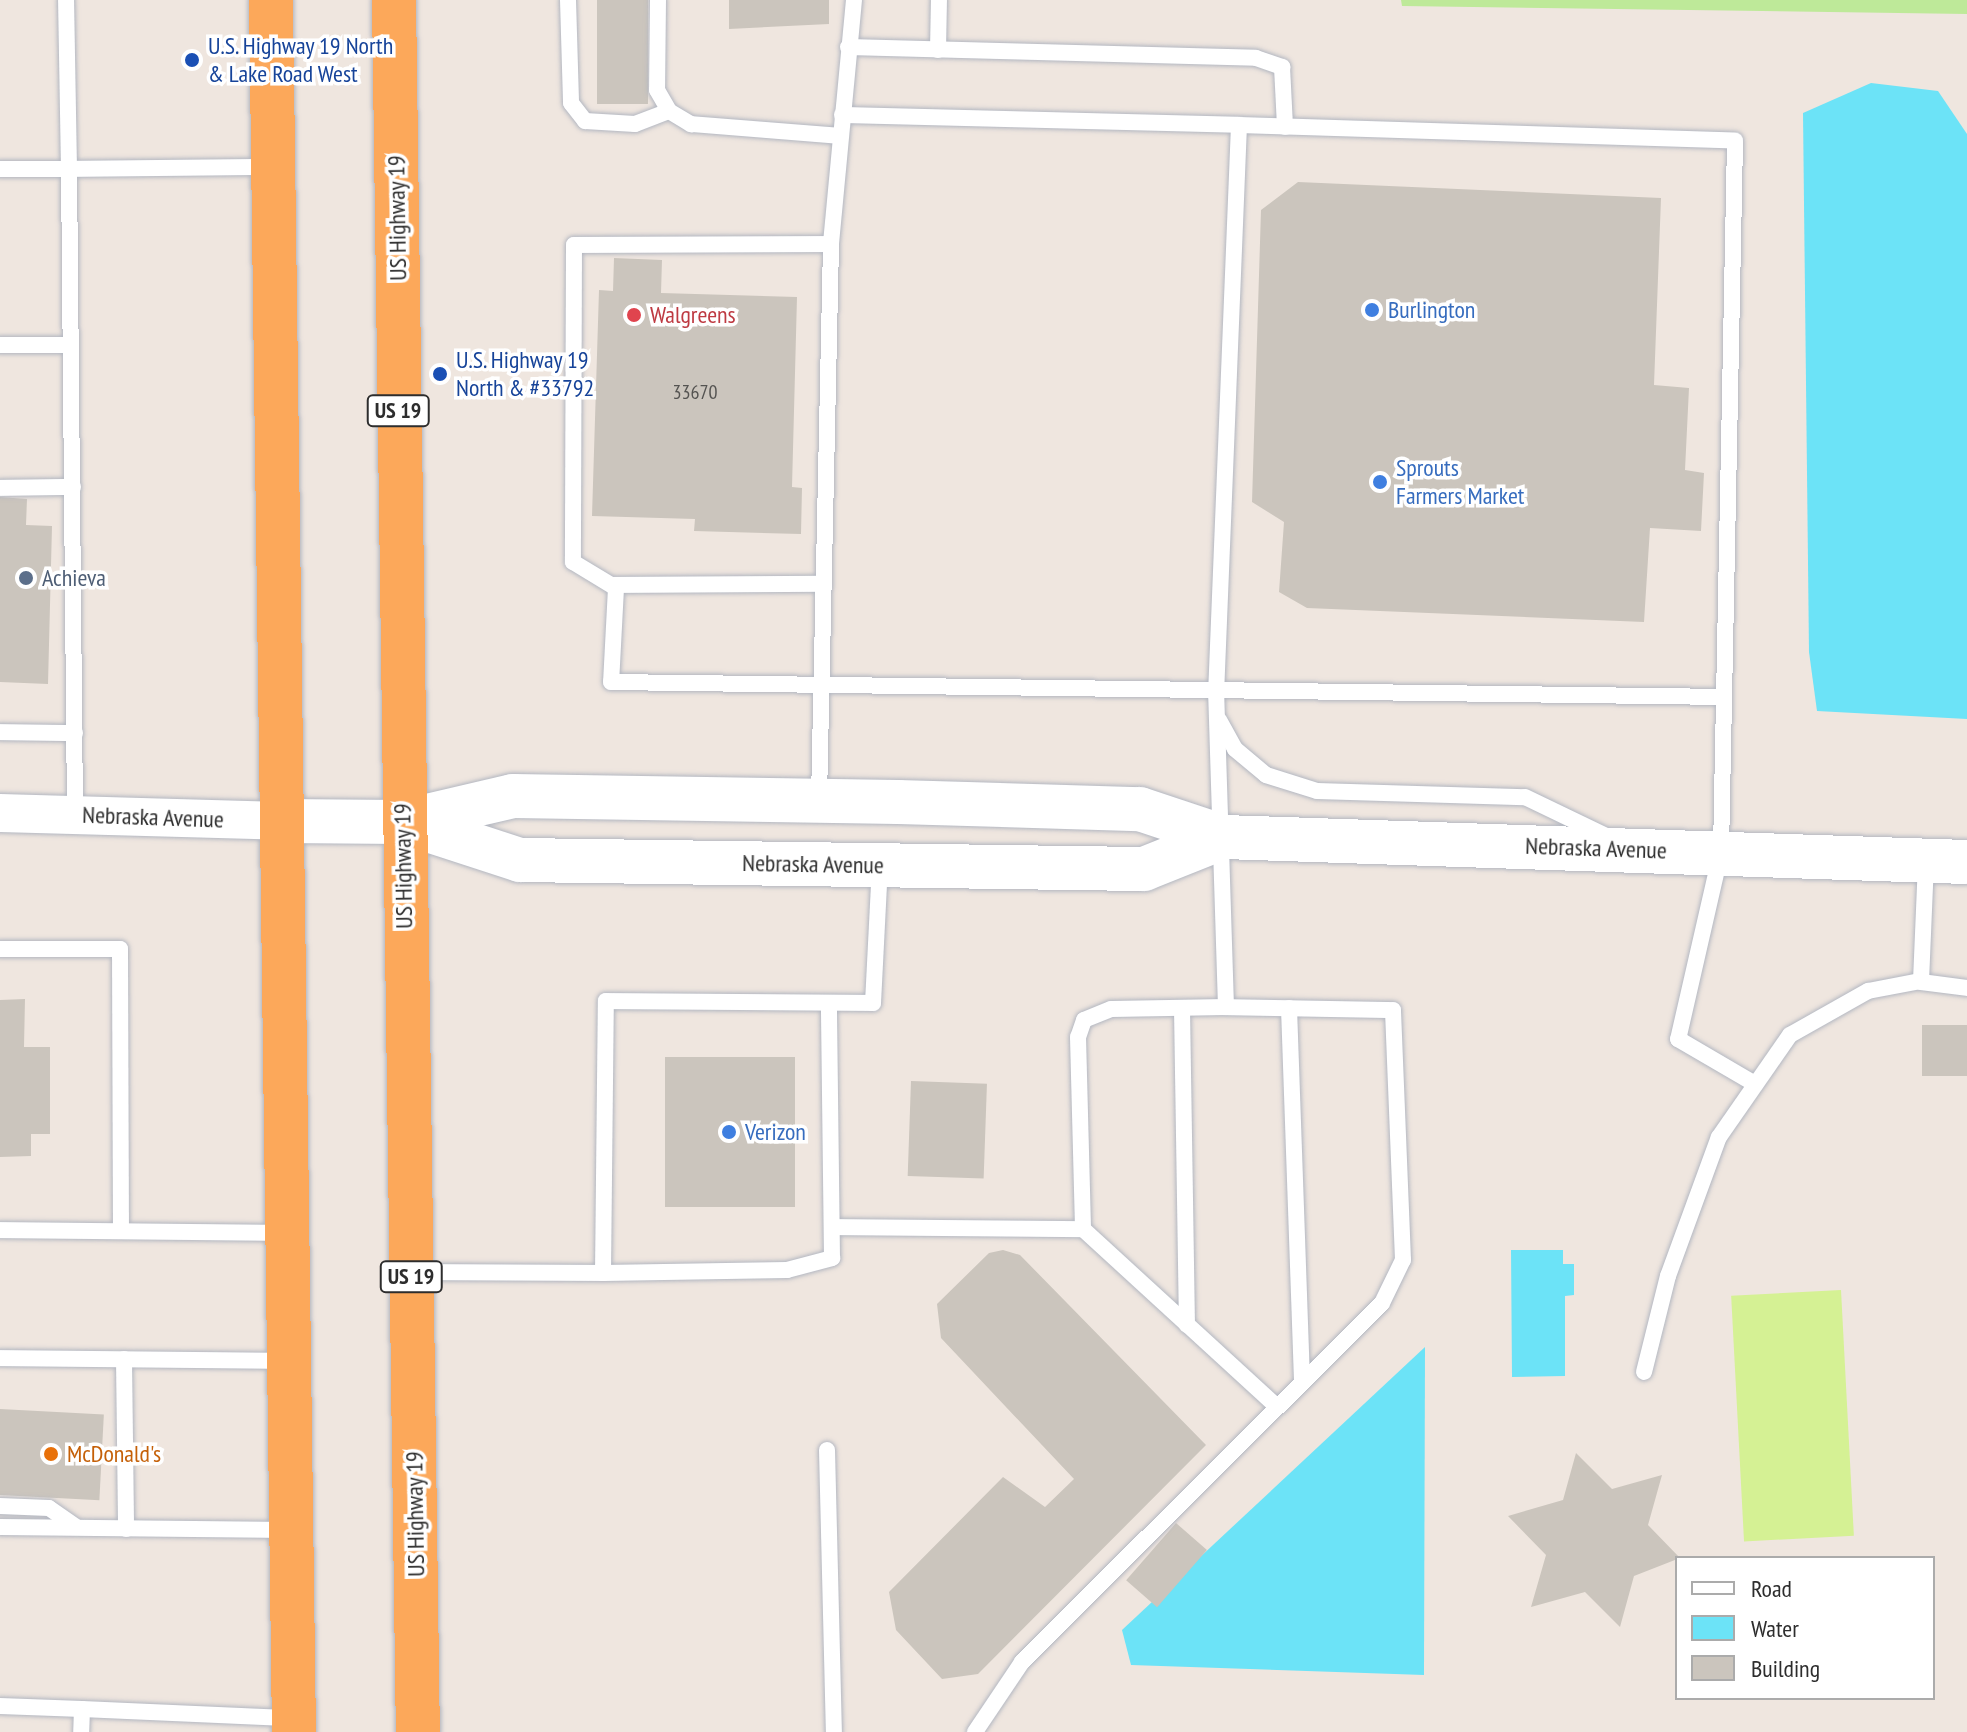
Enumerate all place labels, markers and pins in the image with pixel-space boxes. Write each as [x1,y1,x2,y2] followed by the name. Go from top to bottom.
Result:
[208,32,396,88] place label: U.S. Highway 19 North & Lake Road West
[183,51,201,69] marker: U.S. Highway 19 North & Lake Road West
[1388,296,1475,324] place label: Burlington
[650,301,736,329] place label: Walgreens
[1363,301,1381,319] marker: Burlington
[625,306,643,324] marker: Walgreens
[456,346,594,402] place label: U.S. Highway 19 North & #33792
[431,365,449,383] marker: U.S. Highway 19 North & #33792
[1396,454,1524,510] place label: Sprouts Farmers Market
[1371,473,1389,491] marker: Sprouts Farmers Market
[42,564,106,592] place label: Achieva
[17,569,35,587] marker: Achieva
[745,1118,806,1146] place label: Verizon
[720,1123,738,1141] marker: Verizon
[67,1440,161,1468] place label: McDonald's
[42,1445,60,1463] marker: McDonald's

